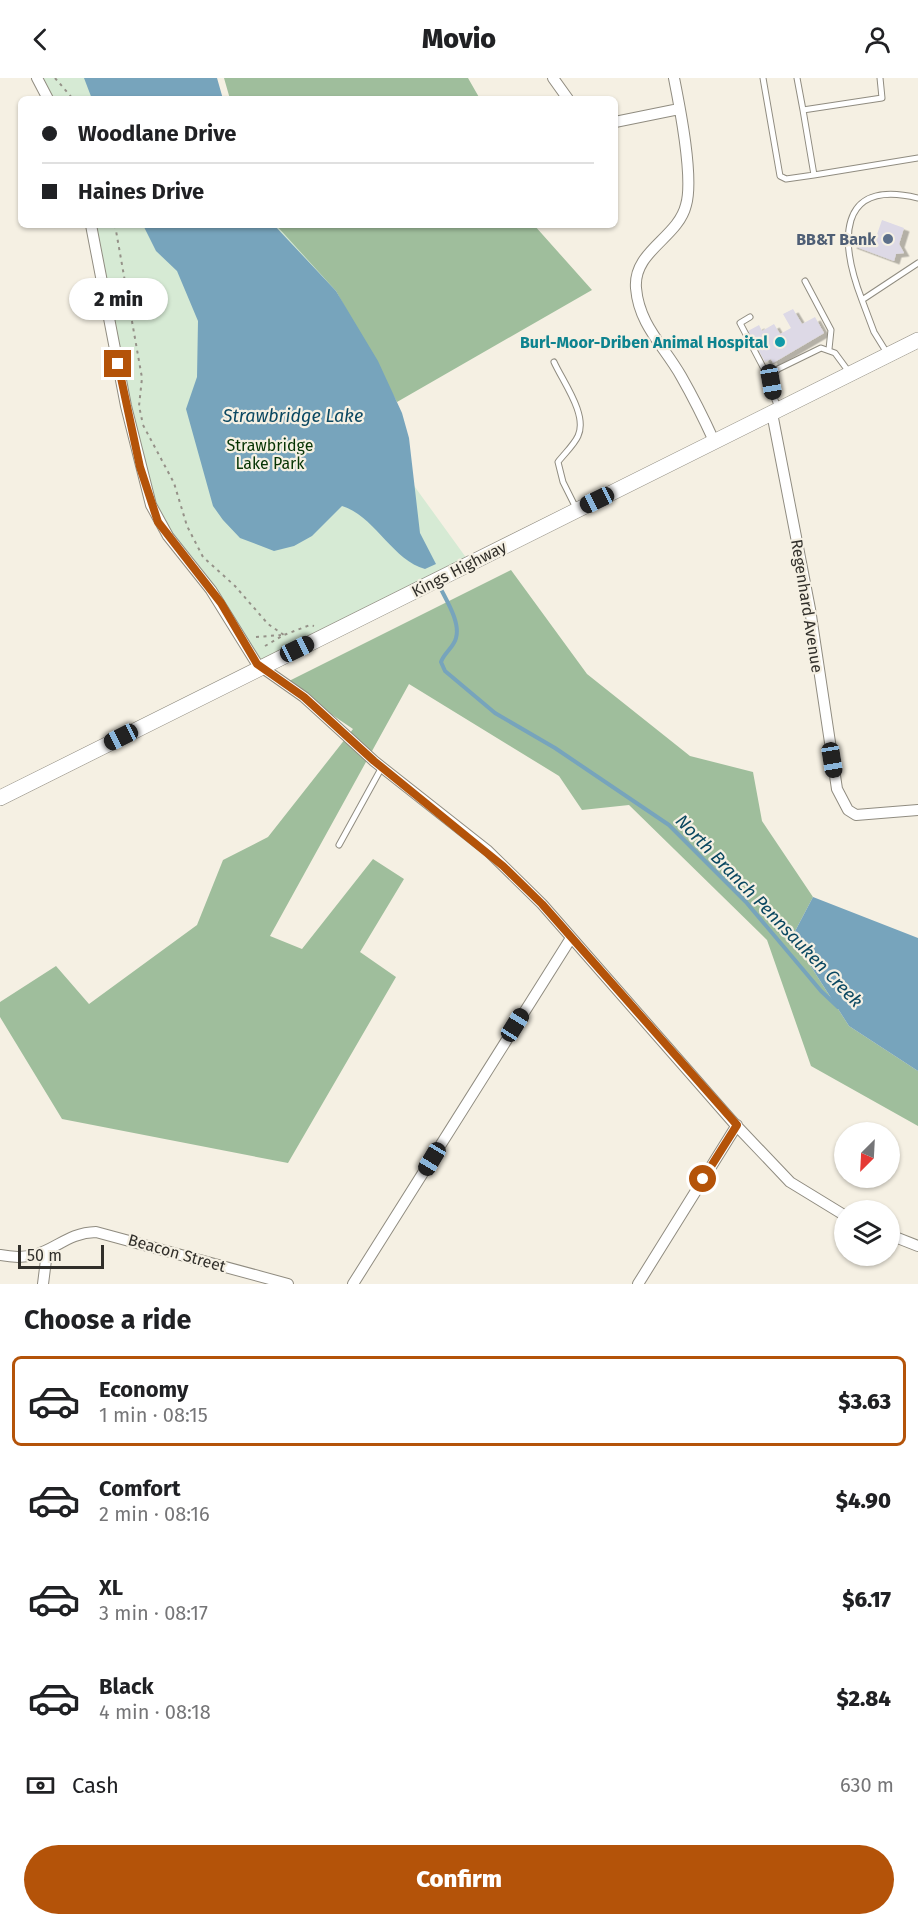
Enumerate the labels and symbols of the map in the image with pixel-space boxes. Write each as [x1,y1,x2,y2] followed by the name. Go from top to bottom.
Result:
[796,230,876,249] place label: BB&T Bank
[881,232,895,246] marker: BB&T Bank
[68,277,168,319] callout: 2 min
[520,333,768,352] place label: Burl-Moor-Driben Animal Hospital
[773,335,787,349] marker: Burl-Moor-Driben Animal Hospital
[104,350,131,377] route end
[759,363,783,401] car
[222,405,363,427] water label: Strawbridge Lake
[227,436,313,473] park label: Strawbridge Lake Park
[577,484,617,516] car
[408,537,510,601] street label: Kings Highway
[787,538,827,674] street label: Regenhard Avenue
[277,633,317,665] car
[101,721,141,753] car
[820,741,844,779] car
[671,810,867,1012] water label: North Branch Pennsauken Creek
[498,1005,532,1045] car
[834,1122,900,1188] north arrow
[415,1139,449,1179] car
[689,1165,716,1192] route start
[126,1230,228,1276] street label: Beacon Street
[18,1242,104,1270] scale bar

